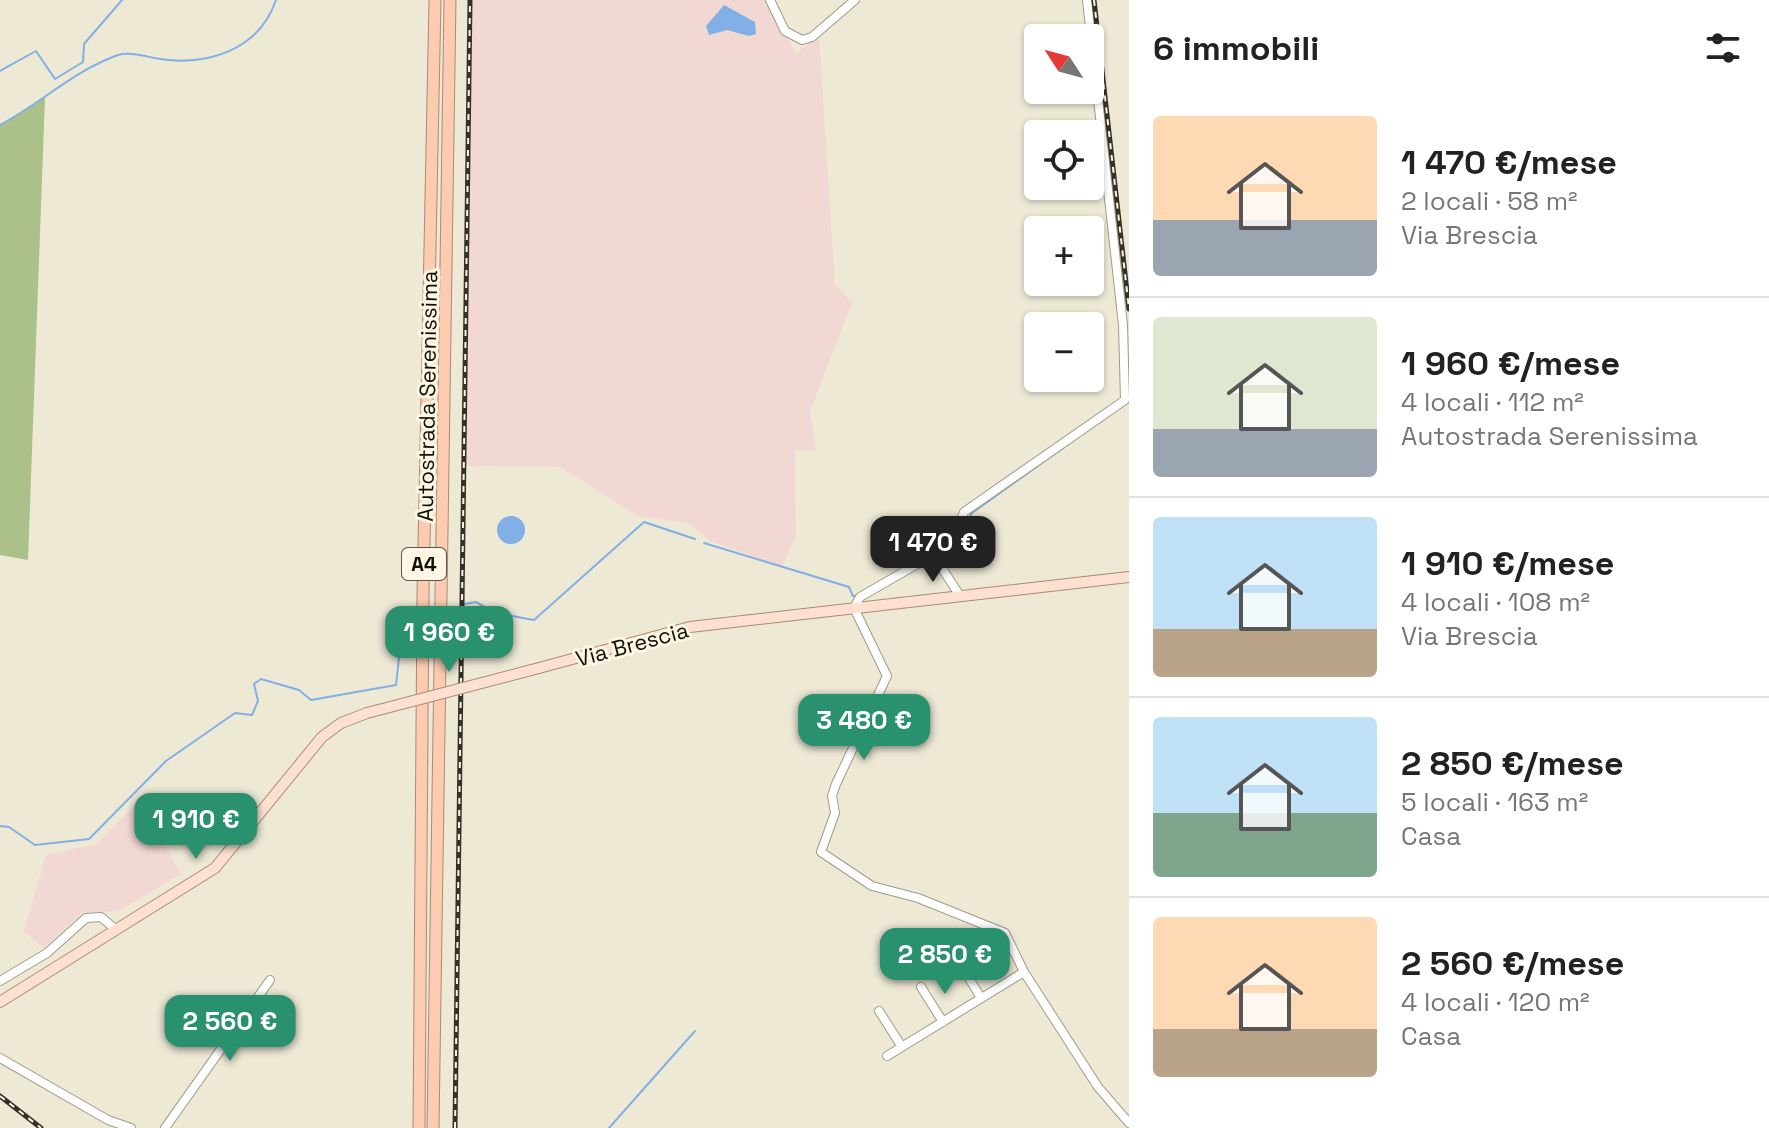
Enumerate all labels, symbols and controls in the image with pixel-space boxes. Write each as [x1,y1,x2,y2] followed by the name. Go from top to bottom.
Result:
[1024,24,1104,104] north arrow
[1024,24,1104,392] map controls
[1701,26,1745,70] icon: filters
[1153,27,1319,70] text: 6 immobili
[1024,120,1104,200] button: locate
[1401,141,1617,184] text: 1 470 €/mese
[1217,148,1313,244] icon: home
[1401,184,1578,218] text: 2 locali · 58 m²
[1024,216,1104,296] button: +
[1401,218,1538,252] text: Via Brescia
[411,270,443,522] street label: Autostrada Serenissima
[1024,312,1104,392] button: −
[1401,342,1620,385] text: 1 960 €/mese
[1217,349,1313,445] icon: home
[1401,385,1584,419] text: 4 locali · 112 m²
[1401,419,1698,453] text: Autostrada Serenissima
[859,516,1007,584] pin: 1 470 €
[888,525,978,559] text: 1 470 €
[1401,542,1614,585] text: 1 910 €/mese
[402,548,446,580] road number: A4
[1217,549,1313,645] icon: home
[1401,585,1590,619] text: 4 locali · 108 m²
[375,606,523,674] pin: 1 960 €
[403,615,495,649] text: 1 960 €
[573,615,692,672] street label: Via Brescia
[1401,619,1538,653] text: Via Brescia
[790,694,938,762] pin: 3 480 €
[816,703,912,737] text: 3 480 €
[1401,742,1624,785] text: 2 850 €/mese
[1217,749,1313,845] icon: home
[1401,785,1588,819] text: 5 locali · 163 m²
[122,793,270,861] pin: 1 910 €
[152,802,240,836] text: 1 910 €
[1401,819,1461,853] text: Casa
[871,928,1019,996] pin: 2 850 €
[898,937,992,971] text: 2 850 €
[1401,942,1624,985] text: 2 560 €/mese
[1217,949,1313,1045] icon: home
[1401,985,1590,1019] text: 4 locali · 120 m²
[156,995,304,1063] pin: 2 560 €
[183,1004,277,1038] text: 2 560 €
[1401,1019,1461,1053] text: Casa

